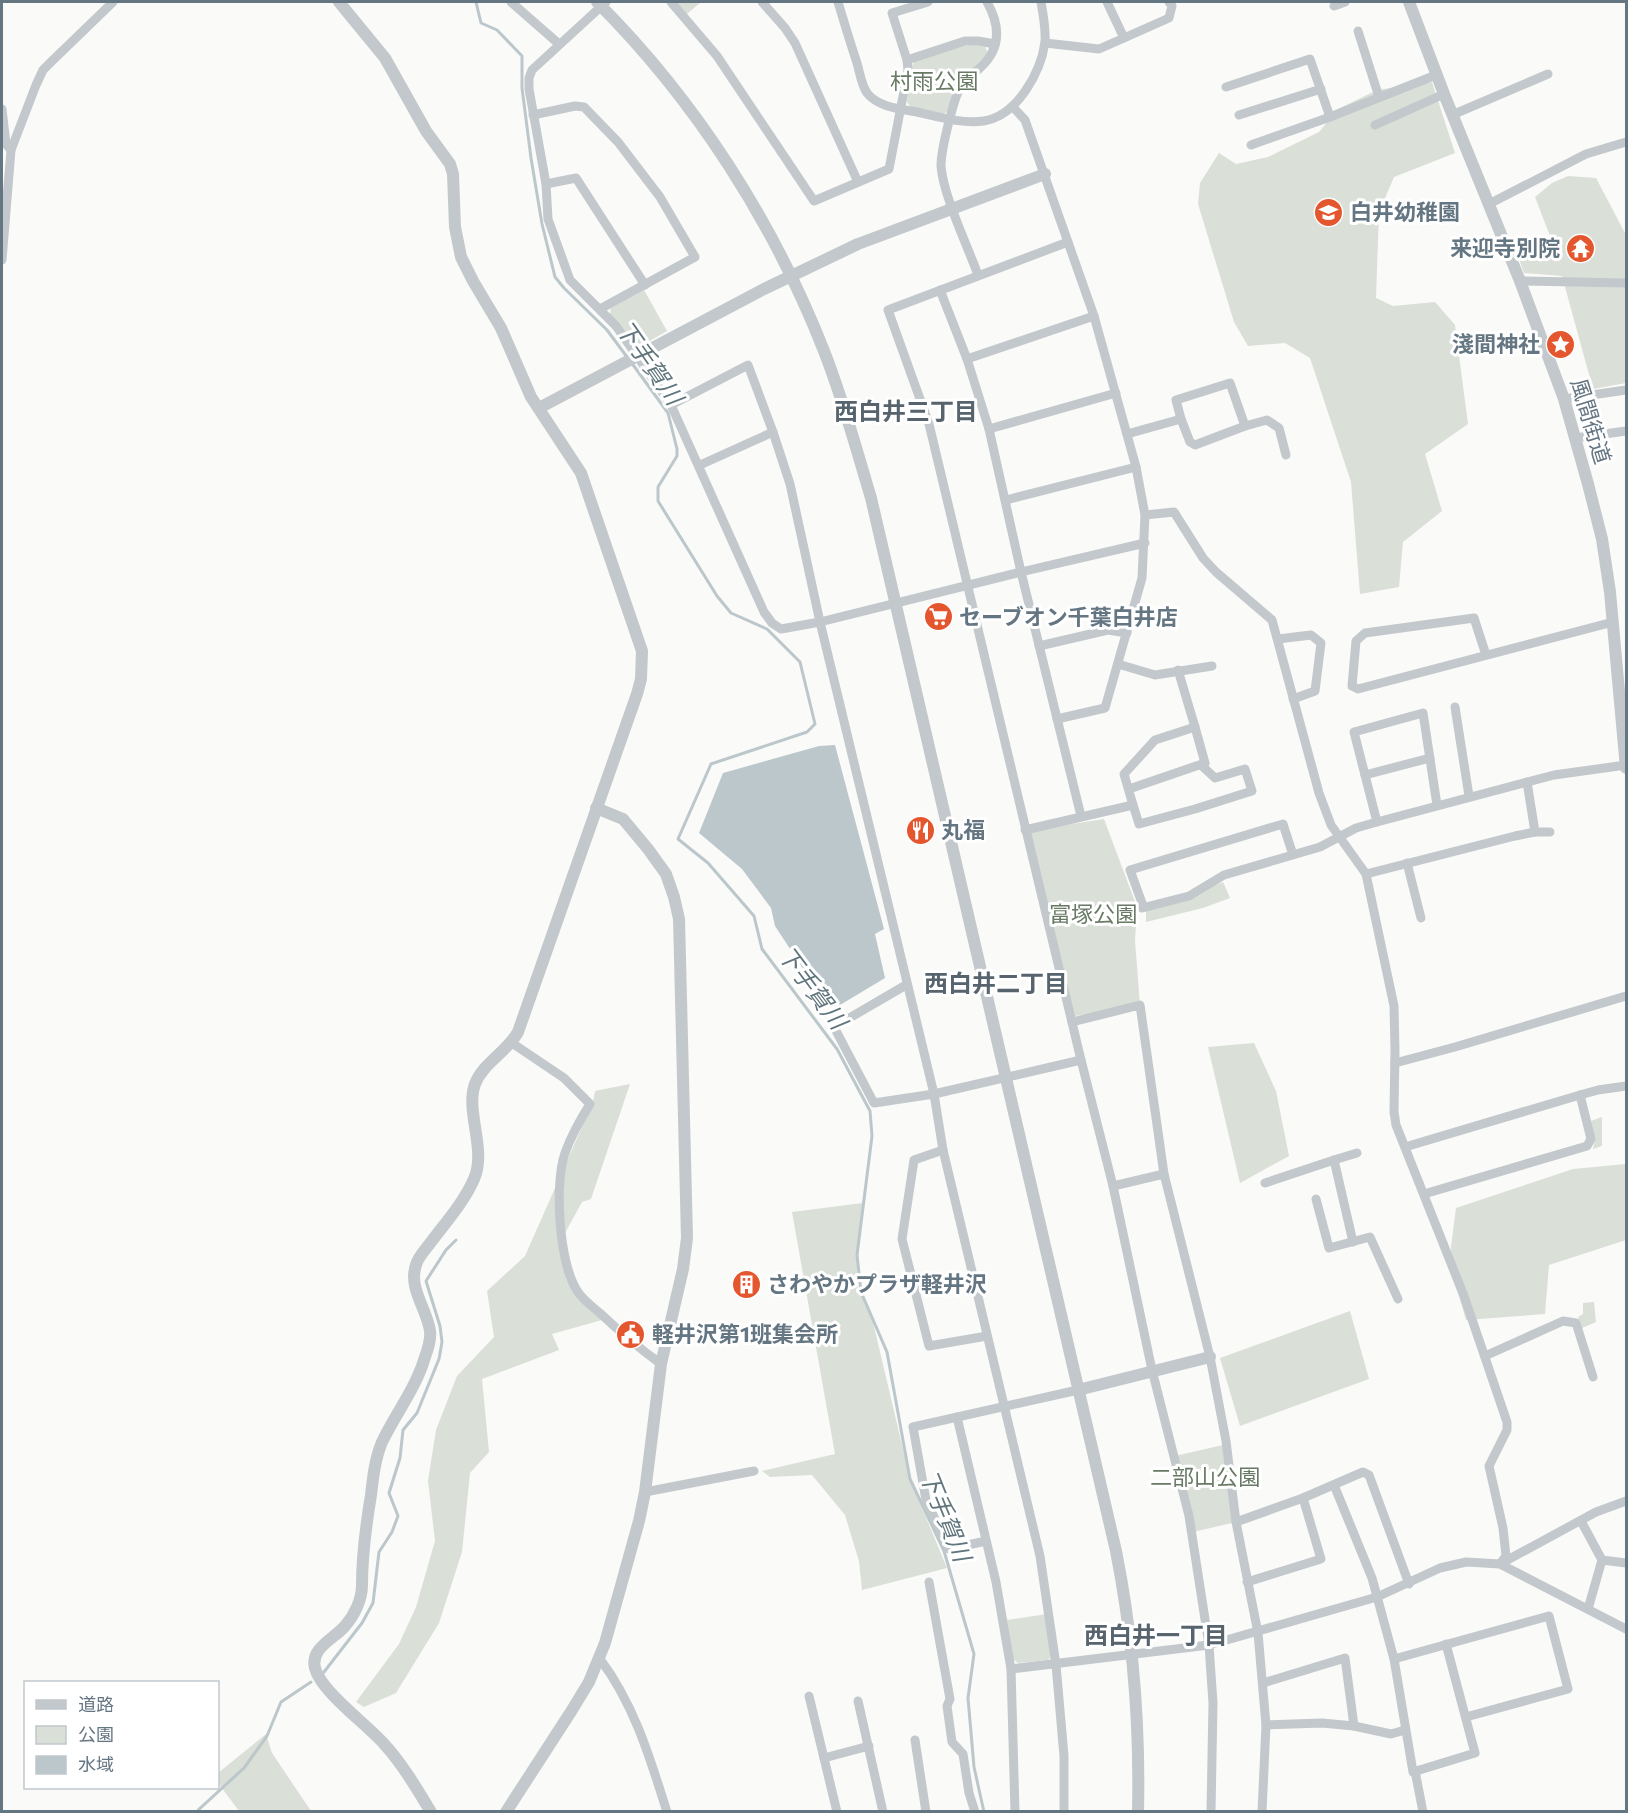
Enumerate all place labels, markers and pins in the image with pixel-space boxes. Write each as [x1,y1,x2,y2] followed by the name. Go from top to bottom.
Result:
[1313,196,1345,228] school or university icon: 白井幼稚園
[1350,198,1460,225] place label: 白井幼稚園
[1565,232,1597,264] temple icon: 来迎寺別院
[1450,234,1560,261] place label: 来迎寺別院
[1545,328,1577,360] place icon: 淺間神社
[1452,330,1540,357] place label: 淺間神社
[922,601,954,633] supermarket icon: セーブオン千葉白井店
[959,603,1178,630] place label: セーブオン千葉白井店
[904,814,936,846] restaurant icon: 丸福
[941,816,985,843] place label: 丸福
[730,1268,762,1300] building icon: さわやかプラザ軽井沢
[767,1270,987,1297] place label: さわやかプラザ軽井沢
[615,1318,647,1350] public building icon: 軽井沢第1班集会所
[652,1320,838,1347] place label: 軽井沢第1班集会所

